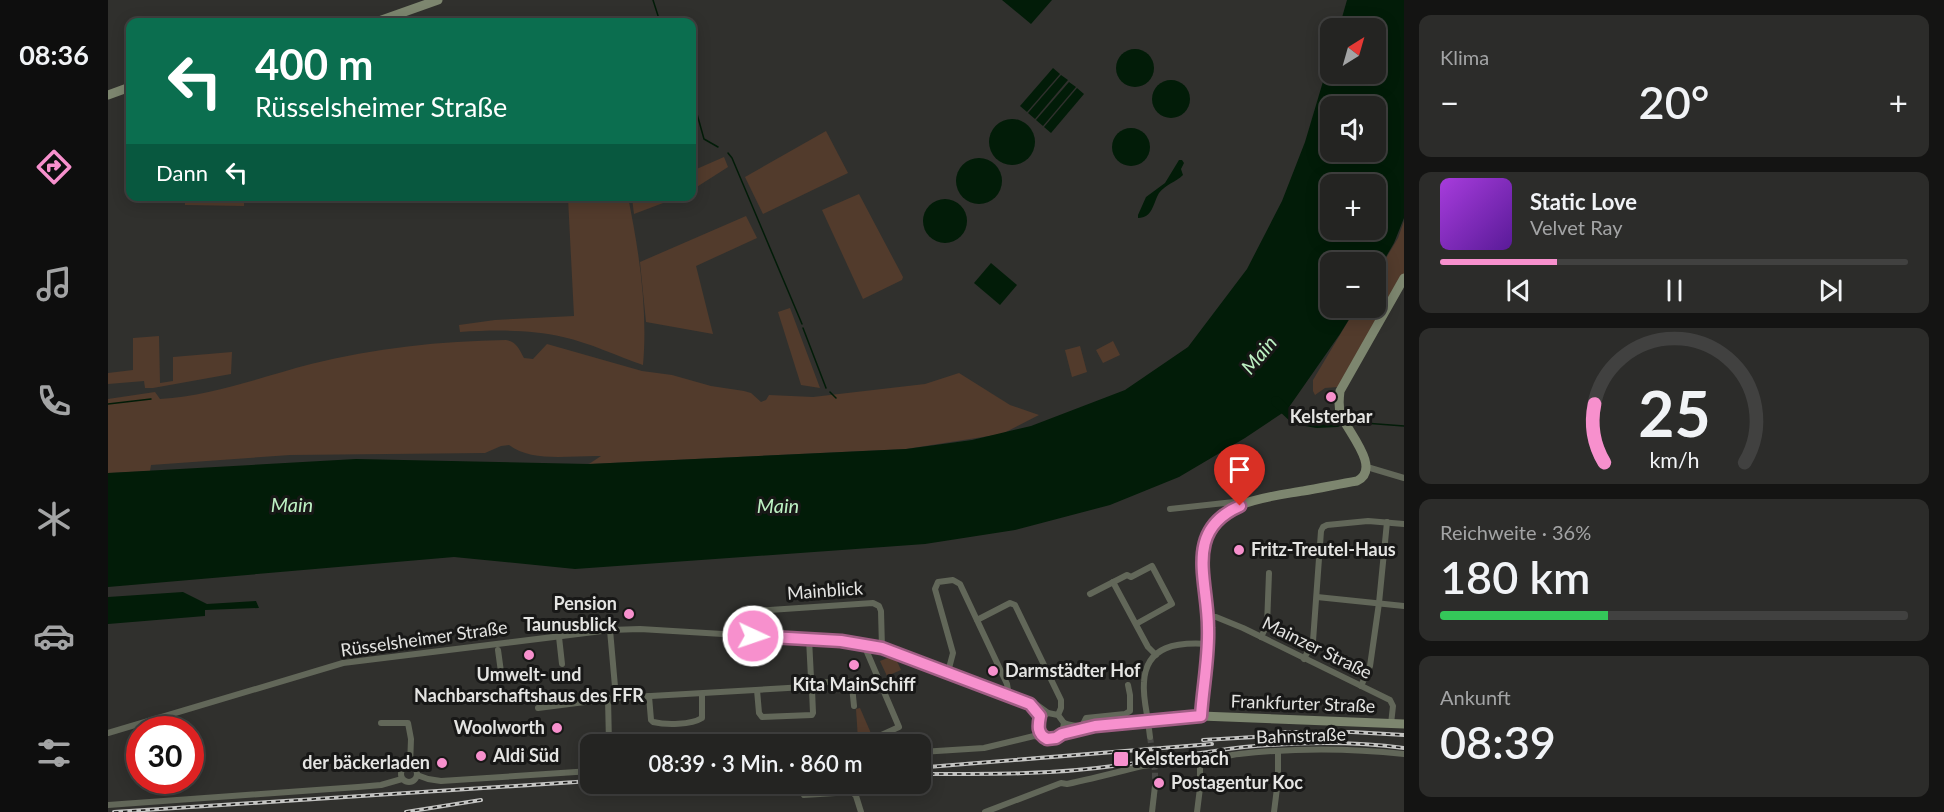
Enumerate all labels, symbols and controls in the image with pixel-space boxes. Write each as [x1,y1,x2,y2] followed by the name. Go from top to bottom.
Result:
[1320,18,1386,84] north arrow
[1320,18,1386,318] map controls
[19,38,89,71] text: 08:36
[255,39,373,89] text: 400 m
[156,42,234,120] icon: left
[1440,45,1489,69] text: Klima
[1639,75,1709,129] text: 20°
[1440,82,1459,122] text: −
[1889,82,1908,122] text: +
[255,90,507,123] text: Rüsselsheimer Straße
[1320,96,1386,162] button: sound
[33,146,75,188] icon: directions
[220,156,253,189] icon: left
[156,159,208,186] text: Dann
[1320,174,1386,240] button: +
[1530,188,1637,215] text: Static Love
[1530,215,1623,239] text: Velvet Ray
[1320,252,1386,318] button: −
[33,263,75,305] icon: music
[1502,274,1535,307] icon: previous
[1658,274,1691,307] icon: pause
[1814,274,1847,307] icon: next
[1235,330,1281,378] water label: Main
[1638,375,1710,450] text: 25
[33,380,75,422] icon: phone
[1324,390,1338,404] marker: Kelsterbar
[1290,405,1373,427] place label: Kelsterbar
[1214,444,1265,506] pin
[1649,447,1699,473] text: km/h
[1223,453,1256,486] icon: arrive
[271,492,313,516] water label: Main
[757,493,799,517] water label: Main
[33,498,75,540] icon: climate
[1440,520,1591,544] text: Reichweite · 36%
[1251,538,1396,560] place label: Fritz-Treutel-Haus
[1232,543,1246,557] marker: Fritz-Treutel-Haus
[1440,550,1590,604] text: 180 km
[786,576,865,604] street label: Mainblick
[523,592,617,635] place label: Pension Taunusblick
[721,604,785,668] position arrow
[622,607,636,621] marker: Pension Taunusblick
[1259,611,1376,683] street label: Mainzer Straße
[33,615,75,657] icon: car
[339,615,509,661] street label: Rüsselsheimer Straße
[522,648,536,662] marker: Umwelt- und Nachbarschaftshaus des FFR
[847,658,861,672] marker: Kita MainSchiff
[1005,659,1141,681] place label: Darmstädter Hof
[414,663,644,706] place label: Umwelt- und Nachbarschaftshaus des FFR
[986,664,1000,678] marker: Darmstädter Hof
[792,673,916,695] place label: Kita MainSchiff
[1440,685,1511,709] text: Ankunft
[1230,689,1376,717] street label: Frankfurter Straße
[1440,715,1556,769] text: 08:39
[126,716,204,794] speed limit sign: 30
[454,716,545,738] place label: Woolworth
[550,721,564,735] marker: Woolworth
[1256,722,1346,748] street label: Bahnstraße
[33,732,75,774] icon: filters
[492,744,559,766] place label: Aldi Süd
[1134,747,1229,769] place label: Kelsterbach
[474,749,488,763] marker: Aldi Süd
[648,750,863,777] text: 08:39 · 3 Min. · 860 m
[1112,750,1130,768] marker: Kelsterbach
[302,751,430,773] place label: der bäckerladen
[435,756,449,770] marker: der bäckerladen
[1171,771,1303,793] place label: Postagentur Koc
[1152,776,1166,790] marker: Postagentur Koc

